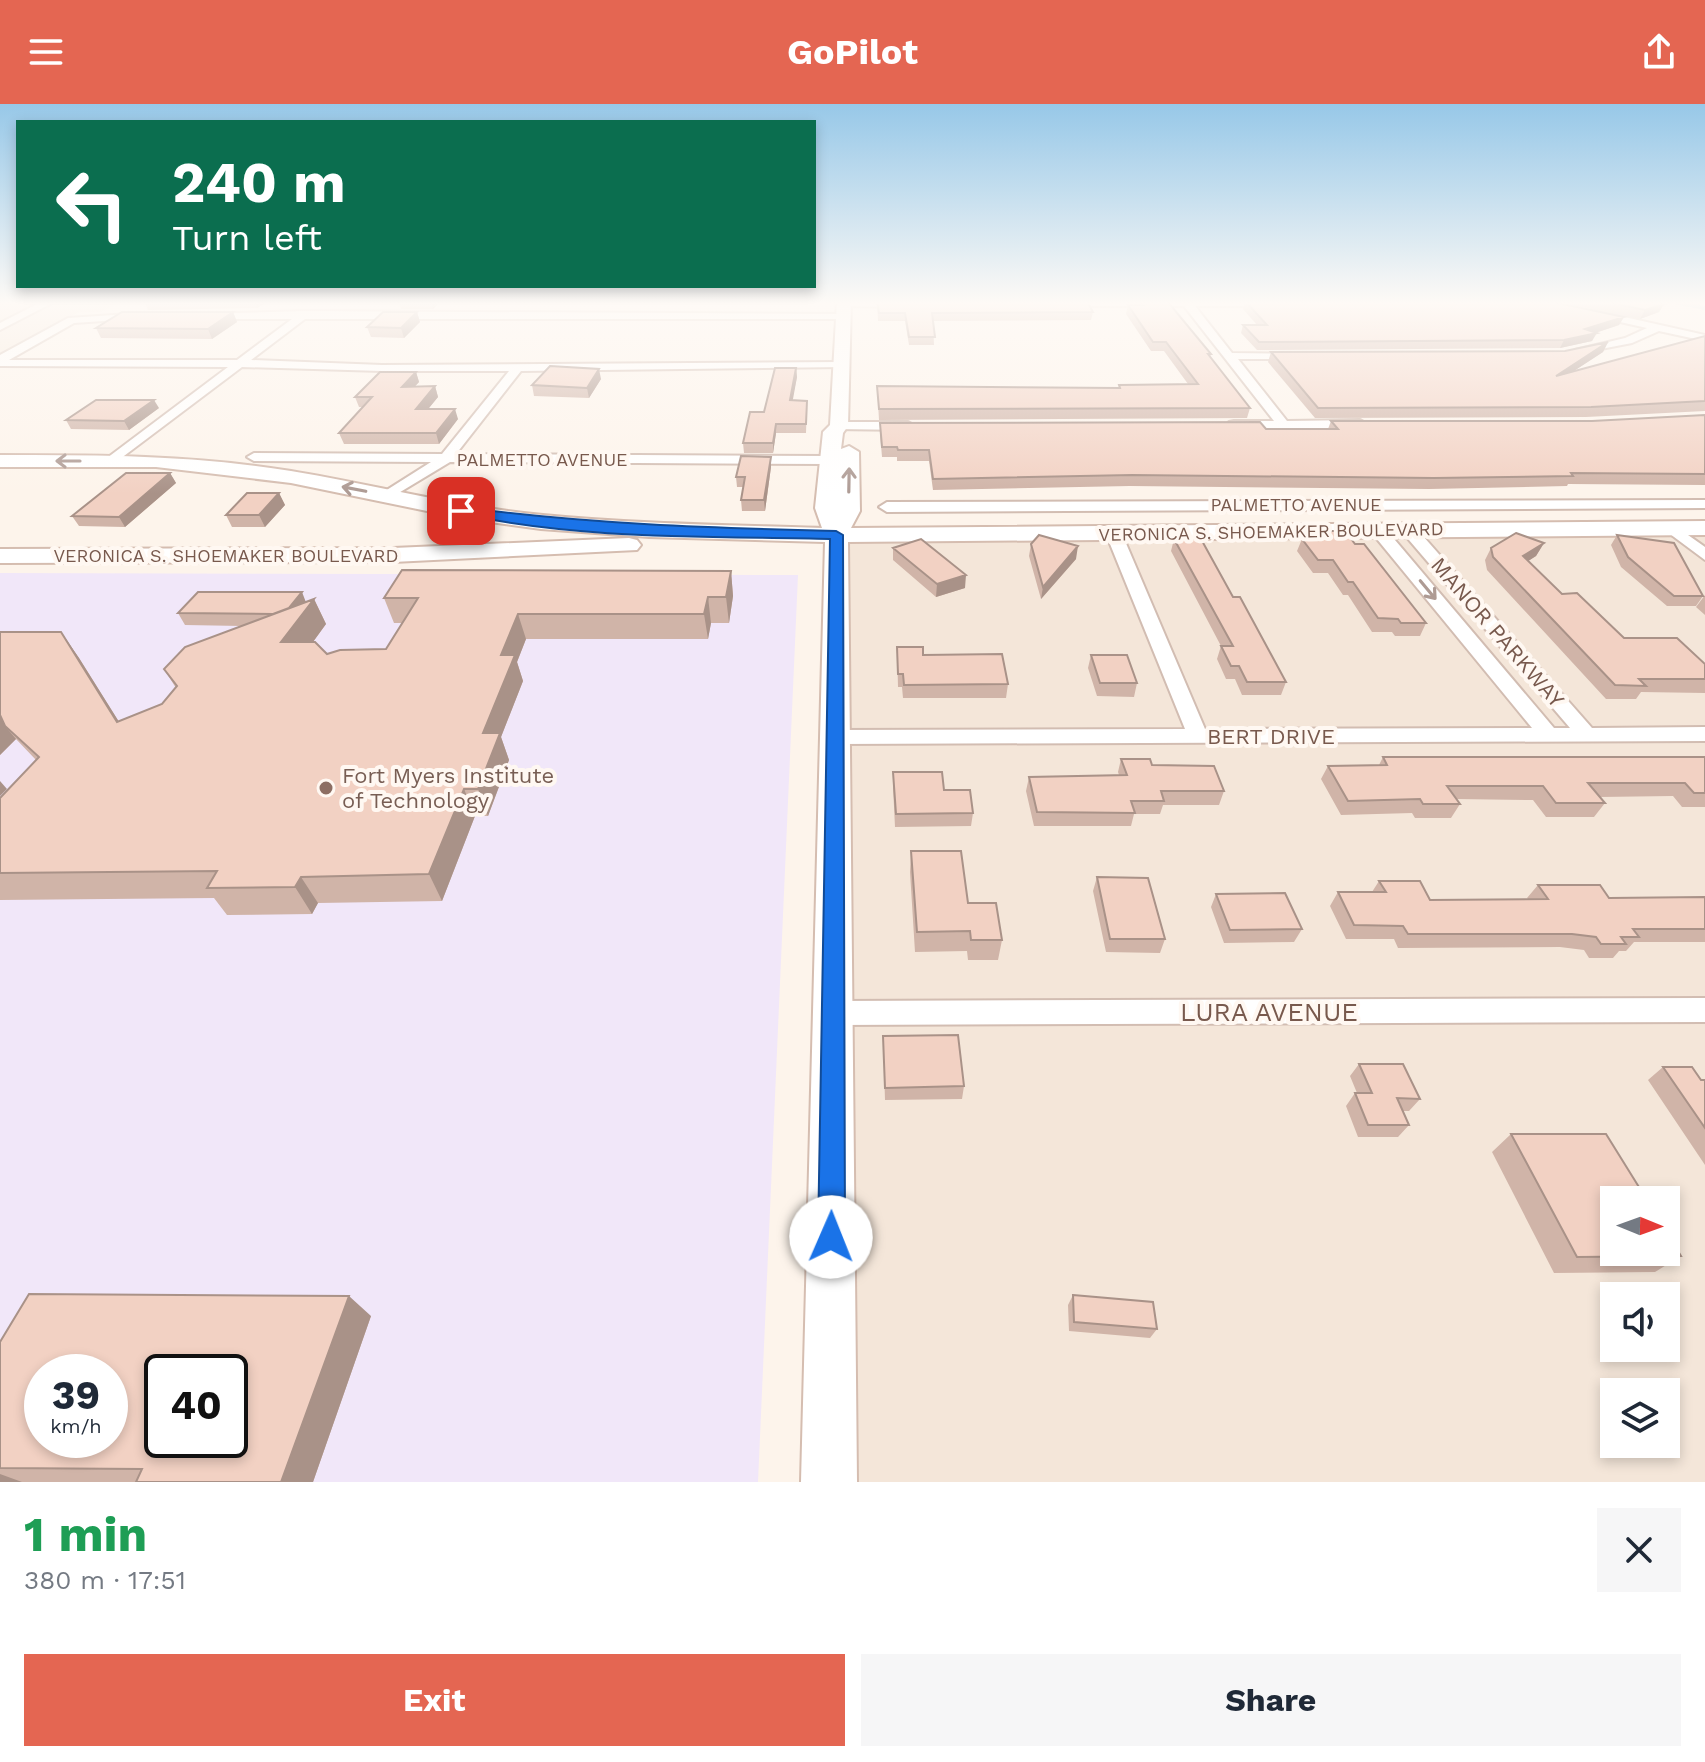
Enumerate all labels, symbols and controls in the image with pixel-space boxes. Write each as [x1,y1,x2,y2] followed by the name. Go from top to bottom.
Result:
[24,30,68,74] icon: menu
[1637,30,1681,74] icon: share
[787,31,918,73] text: GoPilot
[172,150,346,216] text: 240 m
[40,152,144,256] icon: left
[172,217,322,259] text: Turn left
[456,449,628,470] street label: PALMETTO AVENUE
[55,453,82,469] one-way arrow
[841,467,857,494] one-way arrow
[427,477,495,545] pin
[341,481,367,496] one-way arrow
[439,489,483,533] icon: arrive
[1210,494,1382,515] street label: PALMETTO AVENUE
[1098,518,1444,545] street label: VERONICA S. SHOEMAKER BOULEVARD
[53,545,399,566] street label: VERONICA S. SHOEMAKER BOULEVARD
[1426,552,1570,713] street label: MANOR PARKWAY
[1419,579,1437,600] one-way arrow
[1207,724,1335,749] street label: BERT DRIVE
[342,763,554,813] place label: Fort Myers Institute of Technology
[317,779,335,797] marker: Fort Myers Institute of Technology
[1180,997,1358,1027] street label: LURA AVENUE
[1600,1186,1680,1266] north arrow
[1600,1186,1680,1458] map controls
[789,1195,873,1279] position arrow
[1600,1282,1680,1362] button: sound
[144,1354,248,1458] speed limit sign: 40
[52,1372,100,1419] text: 39
[1600,1378,1680,1458] button: layers
[50,1414,102,1438] text: km/h
[24,1506,147,1563] text: 1 min
[1597,1508,1681,1592] button: close
[24,1565,186,1595] text: 380 m · 17:51
[24,1654,845,1746] button: Exit
[861,1654,1681,1746] button: Share

